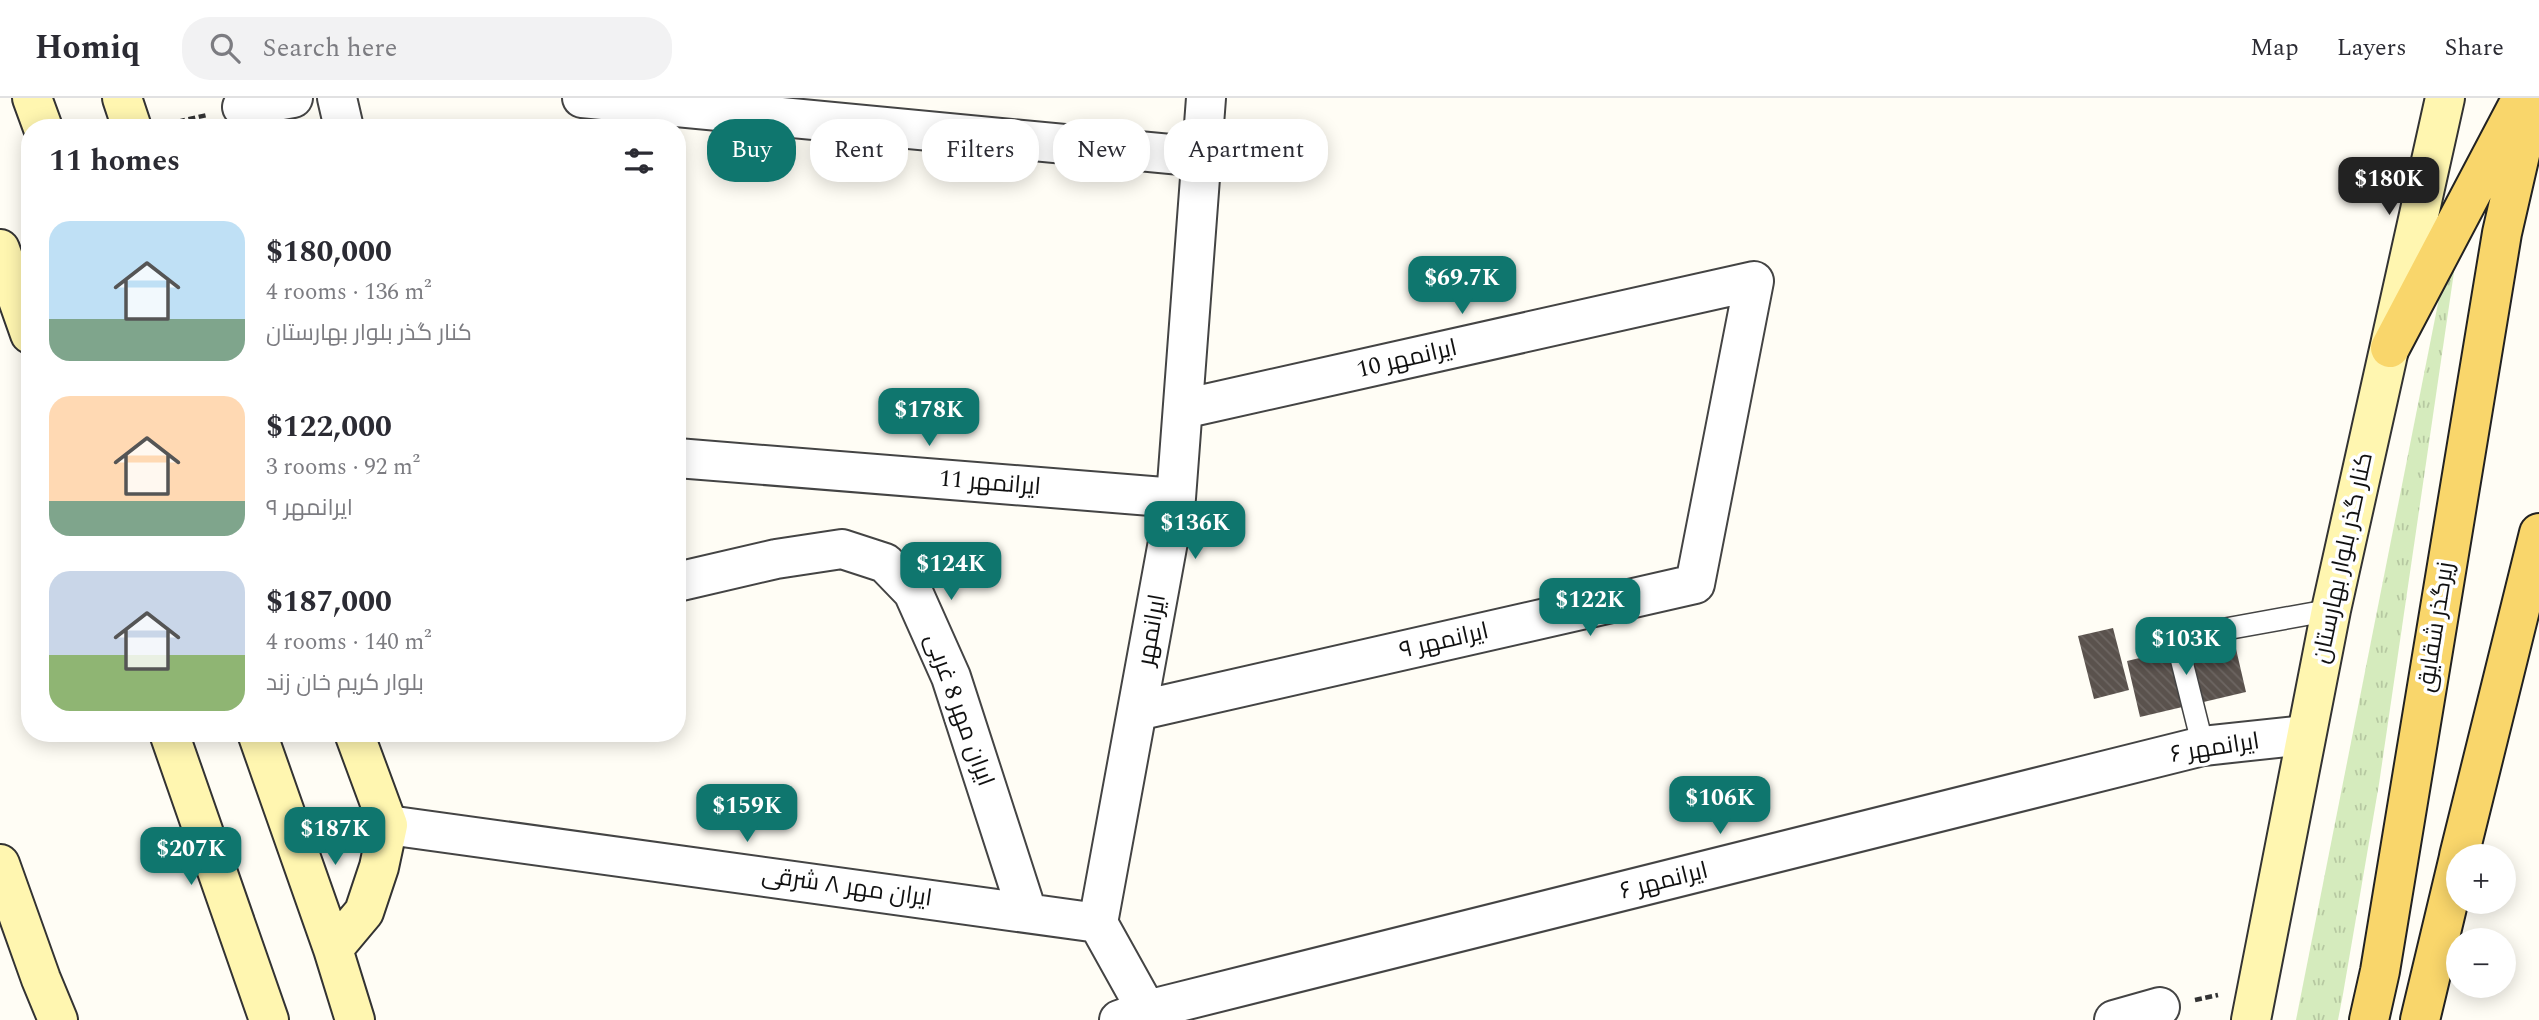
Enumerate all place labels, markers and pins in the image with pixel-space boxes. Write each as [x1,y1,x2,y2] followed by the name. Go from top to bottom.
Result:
[2340,158,2438,217] pin: $180K
[1405,256,1519,316] pin: $69.7K
[880,388,978,448] pin: $178K
[1146,502,1244,561] pin: $136K
[902,542,1000,602] pin: $124K
[1541,578,1639,638] pin: $122K
[2137,618,2235,677] pin: $103K
[1671,776,1769,836] pin: $106K
[698,784,796,844] pin: $159K
[286,808,384,867] pin: $187K
[142,828,240,887] pin: $207K

